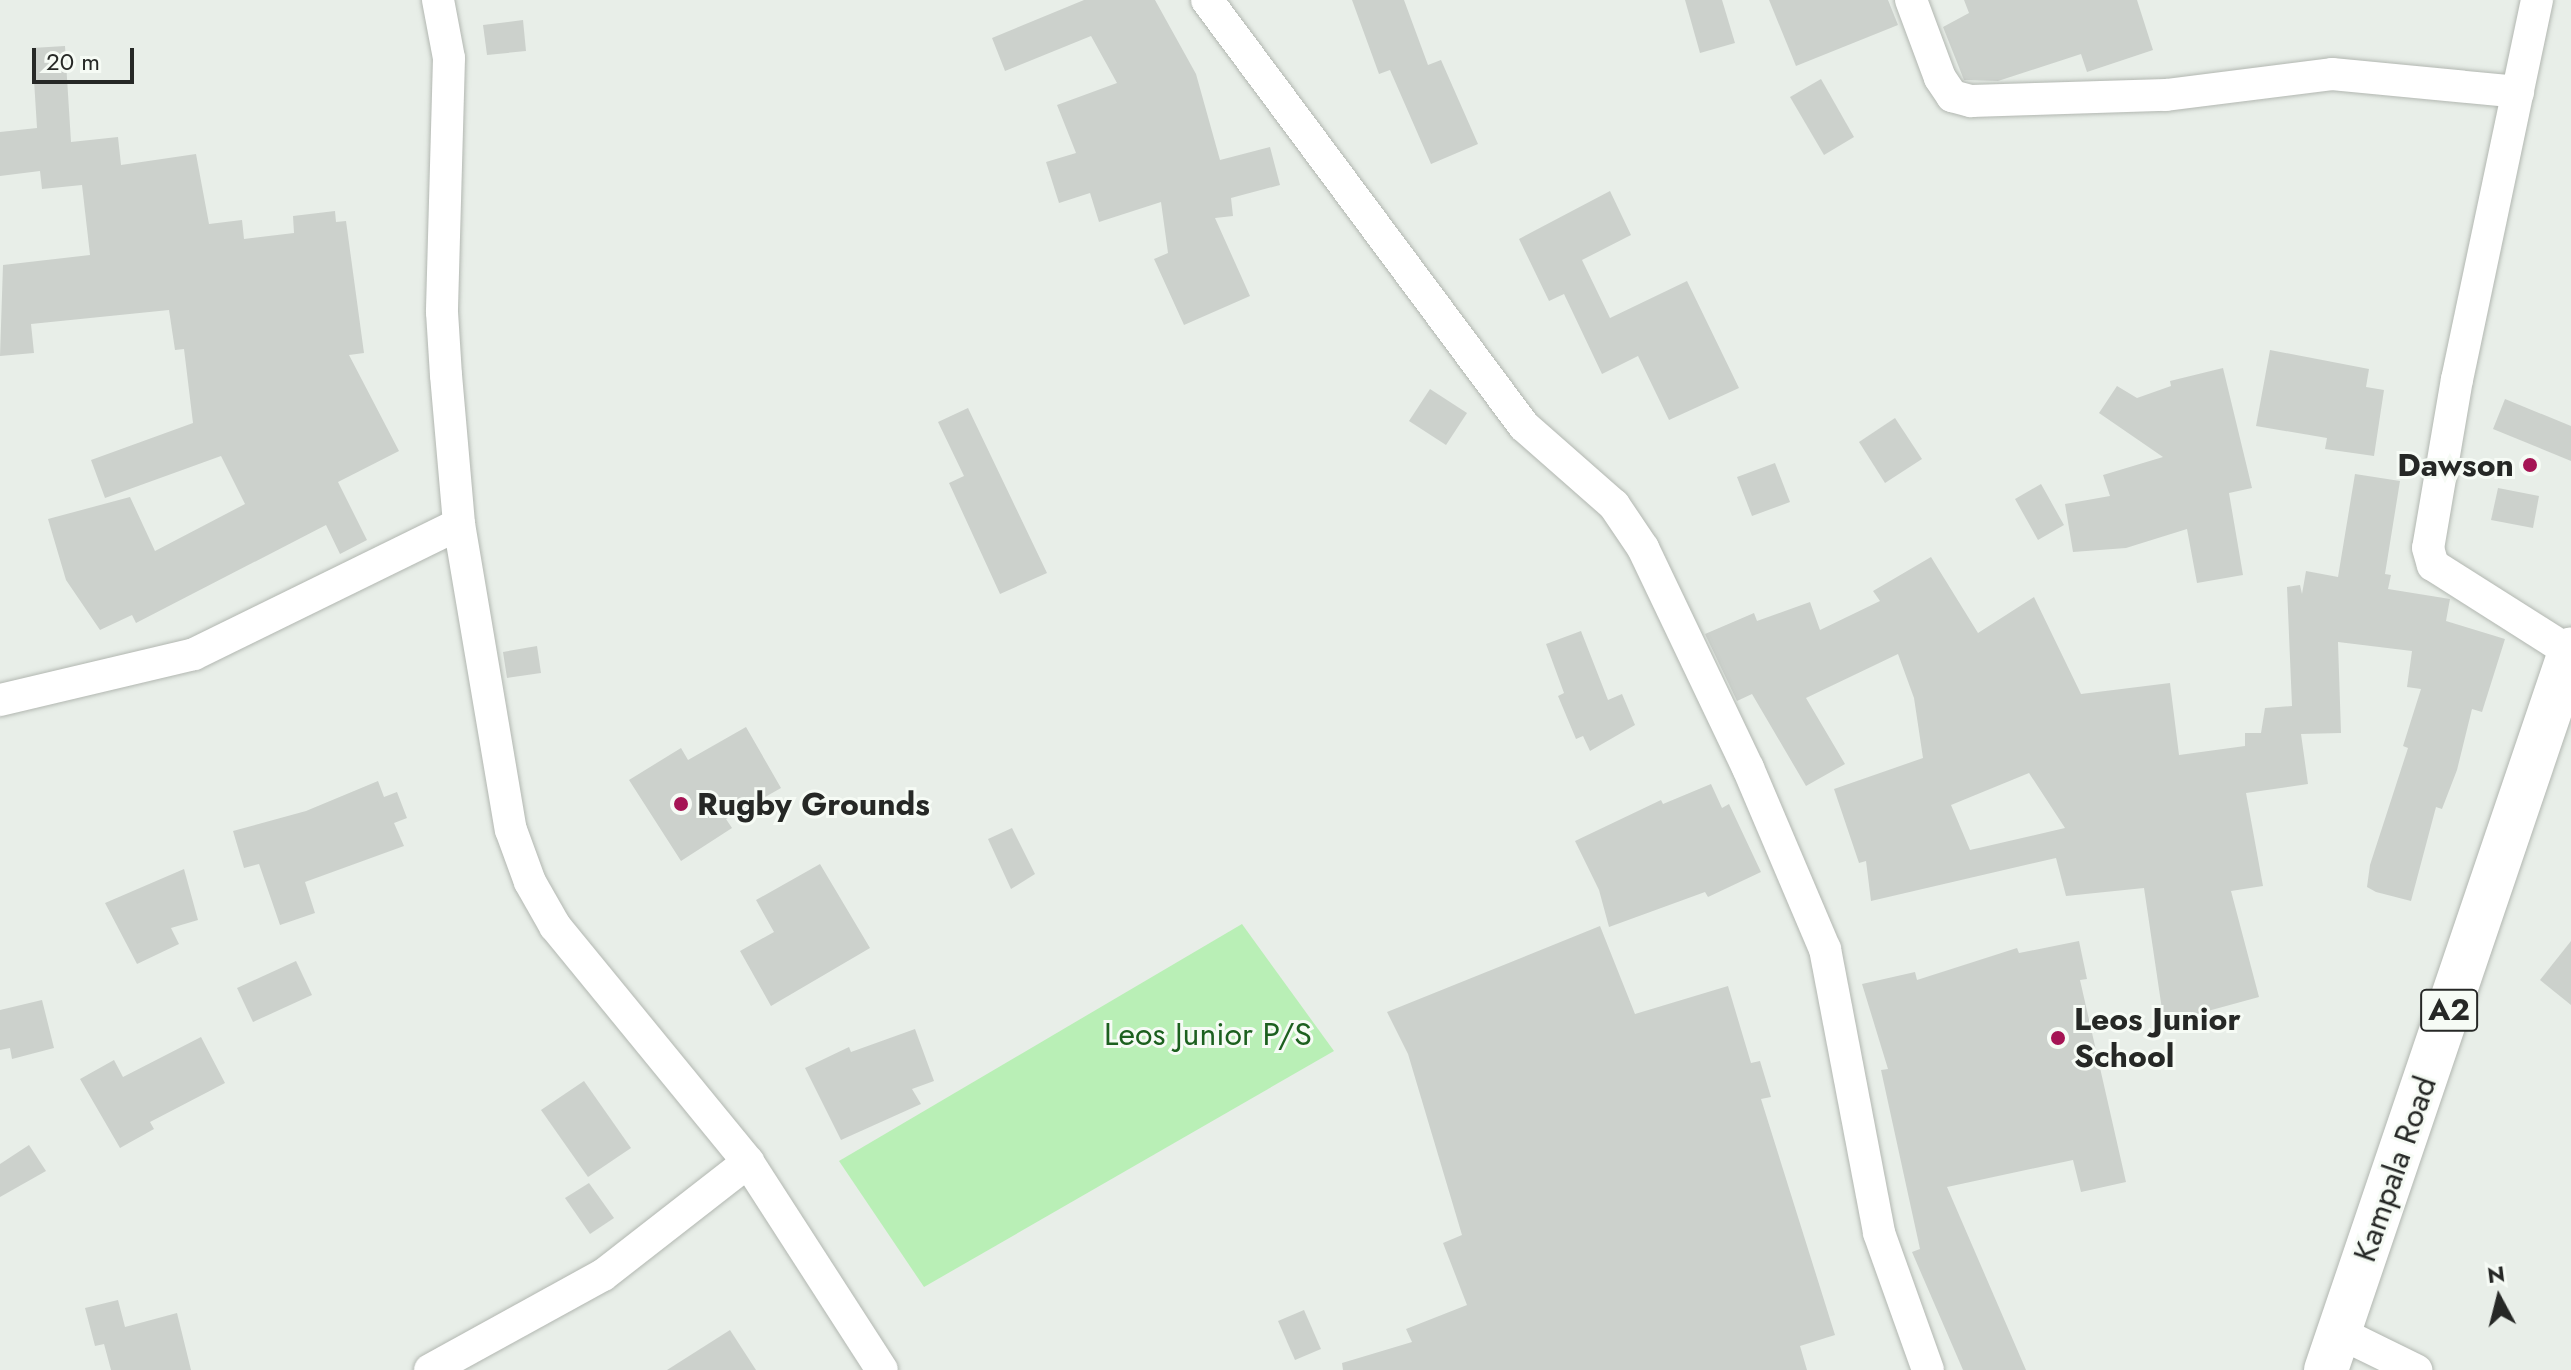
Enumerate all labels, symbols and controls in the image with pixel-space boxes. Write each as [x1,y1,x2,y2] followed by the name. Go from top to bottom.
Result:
[36,32,138,82] scale bar
[46,44,100,79] text: 20 m
[2397,446,2514,484] place label: Dawson
[2521,456,2539,474] marker: Dawson
[697,785,930,823] place label: Rugby Grounds
[672,795,690,813] marker: Rugby Grounds
[2419,984,2479,1036] road number: A2
[2074,1001,2241,1076] place label: Leos Junior School
[1104,1015,1312,1053] park label: Leos Junior P/S
[2049,1029,2067,1047] marker: Leos Junior School
[2345,1071,2445,1267] street label: Kampala Road
[2485,1257,2507,1291] text: N
[2459,1258,2539,1338] north arrow

